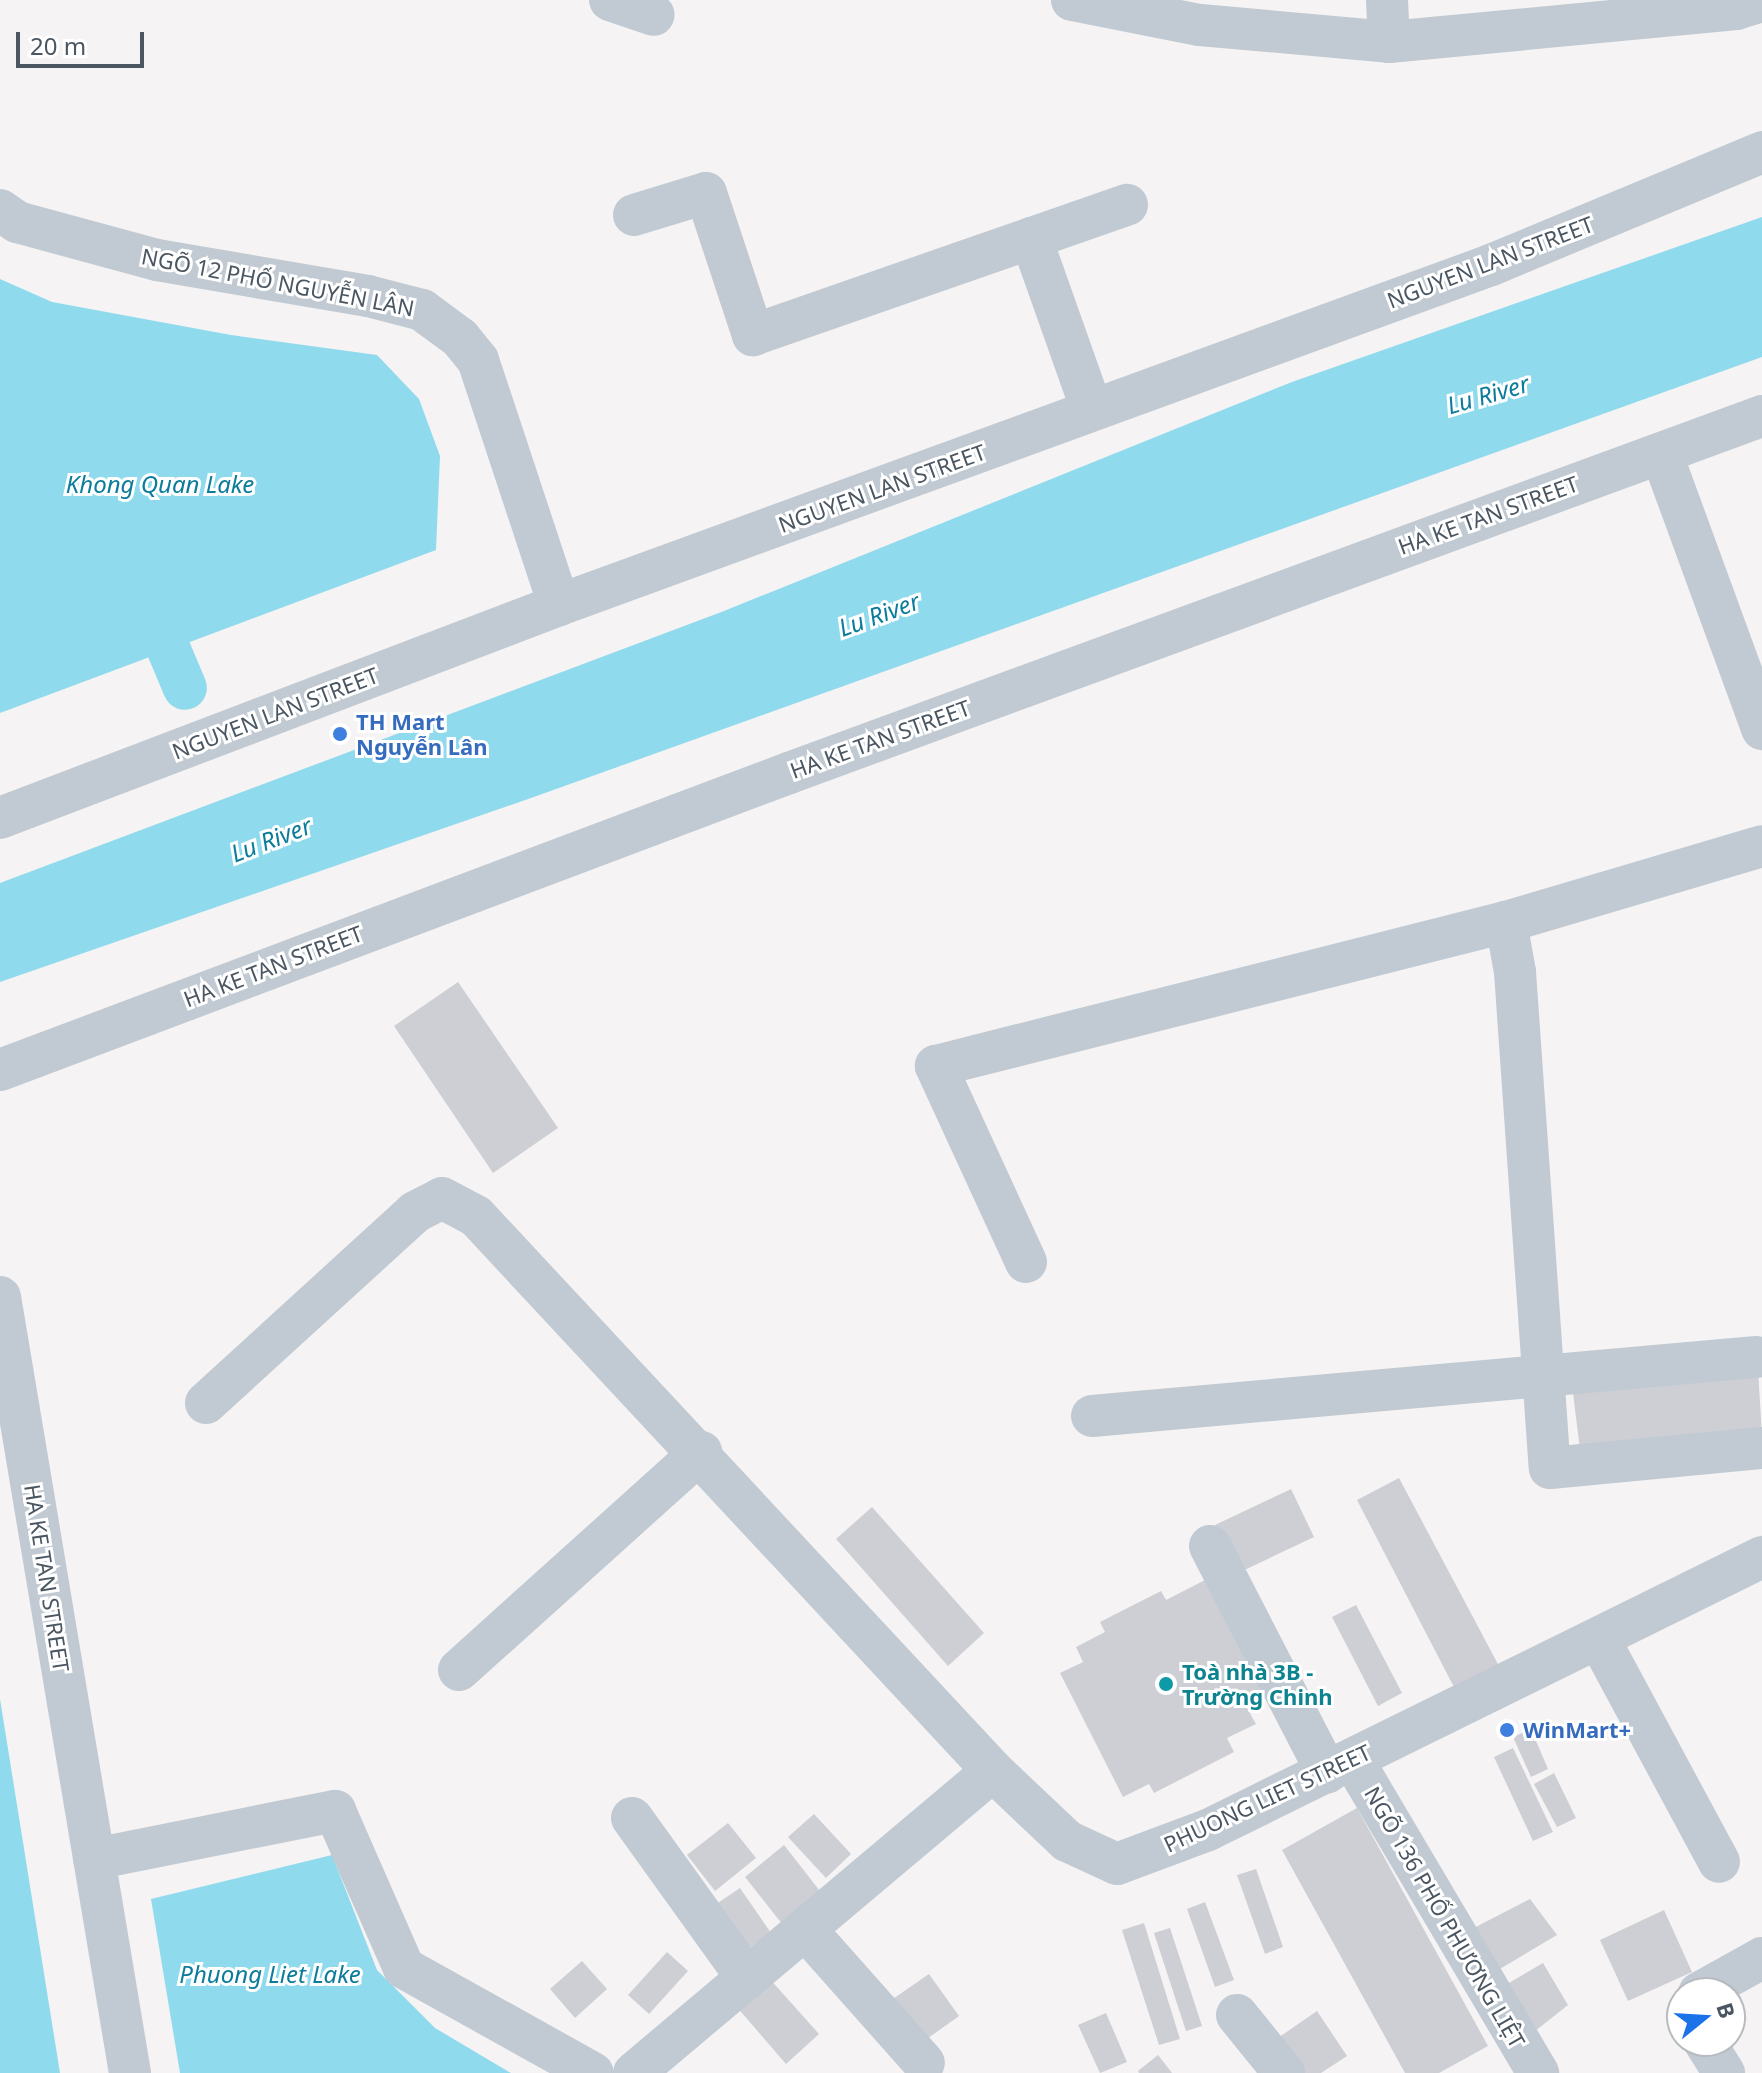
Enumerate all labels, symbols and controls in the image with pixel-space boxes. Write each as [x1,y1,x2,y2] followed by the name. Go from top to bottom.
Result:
[20,16,148,66] scale bar
[30,29,86,62] text: 20 m
[1383,210,1597,314] street label: NGUYEN LAN STREET
[139,243,417,321] street label: NGÕ 12 PHỐ NGUYỄN LÂN
[1444,369,1532,419] water label: Lu River
[775,438,989,538] street label: NGUYEN LAN STREET
[66,470,254,498] water label: Khong Quan Lake
[1394,470,1582,560] street label: HA KE TAN STREET
[834,586,924,642] water label: Lu River
[168,661,382,765] street label: NGUYEN LAN STREET
[786,694,974,784] street label: HA KE TAN STREET
[356,708,488,760] place label: TH Mart Nguyễn Lân
[331,725,349,743] marker: TH Mart Nguyễn Lân
[226,810,316,868] water label: Lu River
[180,920,366,1012] street label: HA KE TAN STREET
[19,1482,75,1674] street label: HA KE TAN STREET
[1182,1658,1333,1710] place label: Toà nhà 3B - Trường Chinh
[1157,1675,1175,1693] marker: Toà nhà 3B - Trường Chinh
[1523,1717,1631,1743] place label: WinMart+
[1498,1721,1516,1739] marker: WinMart+
[1159,1738,1375,1858] street label: PHUONG LIET STREET
[1359,1782,1531,2052] street label: NGÕ 136 PHỐ PHƯƠNG LIỆT
[179,1960,361,1988] water label: Phuong Liet Lake
[1666,1977,1746,2057] north arrow
[1710,1999,1743,2022] text: B

